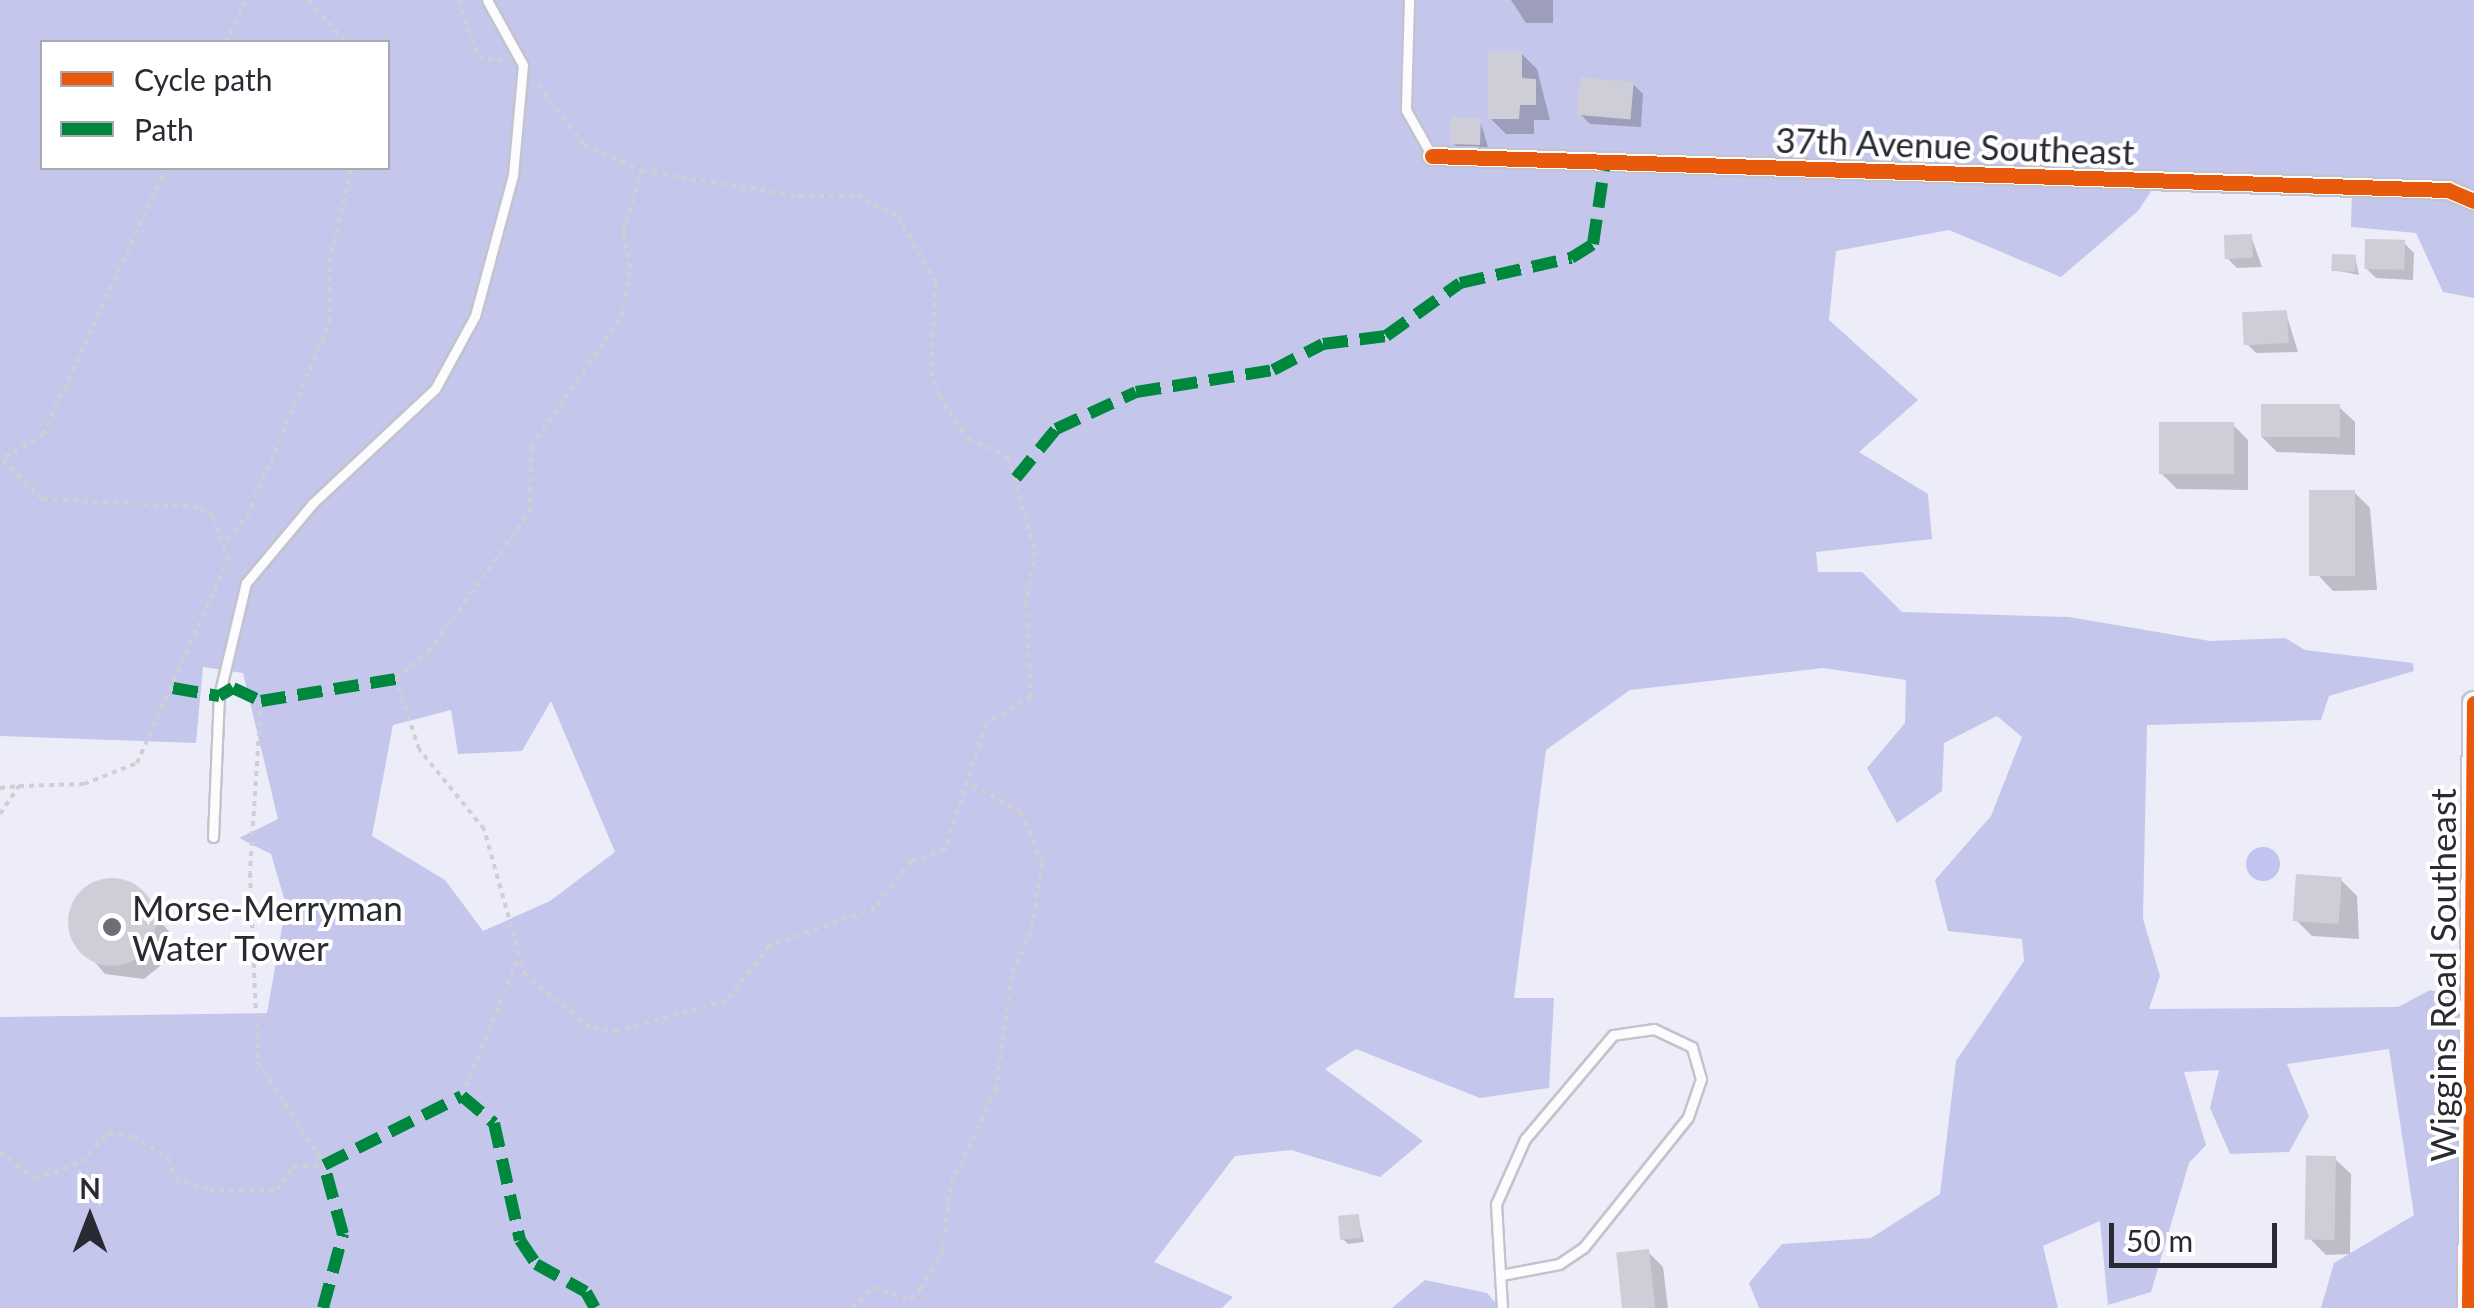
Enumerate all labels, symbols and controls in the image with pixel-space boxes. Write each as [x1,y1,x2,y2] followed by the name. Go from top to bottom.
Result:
[40,40,390,170] legend
[134,61,273,97] text: Cycle path
[134,111,194,147] text: Path
[1774,118,2136,172] street label: 37th Avenue Southeast
[2421,788,2463,1162] street label: Wiggins Road Southeast
[132,886,403,968] place label: Morse-Merryman Water Tower
[101,916,123,938] marker: Morse-Merryman Water Tower
[40,1168,140,1268] north arrow
[79,1171,101,1205] text: N
[2114,1203,2282,1265] scale bar
[2126,1222,2193,1258] text: 50 m

